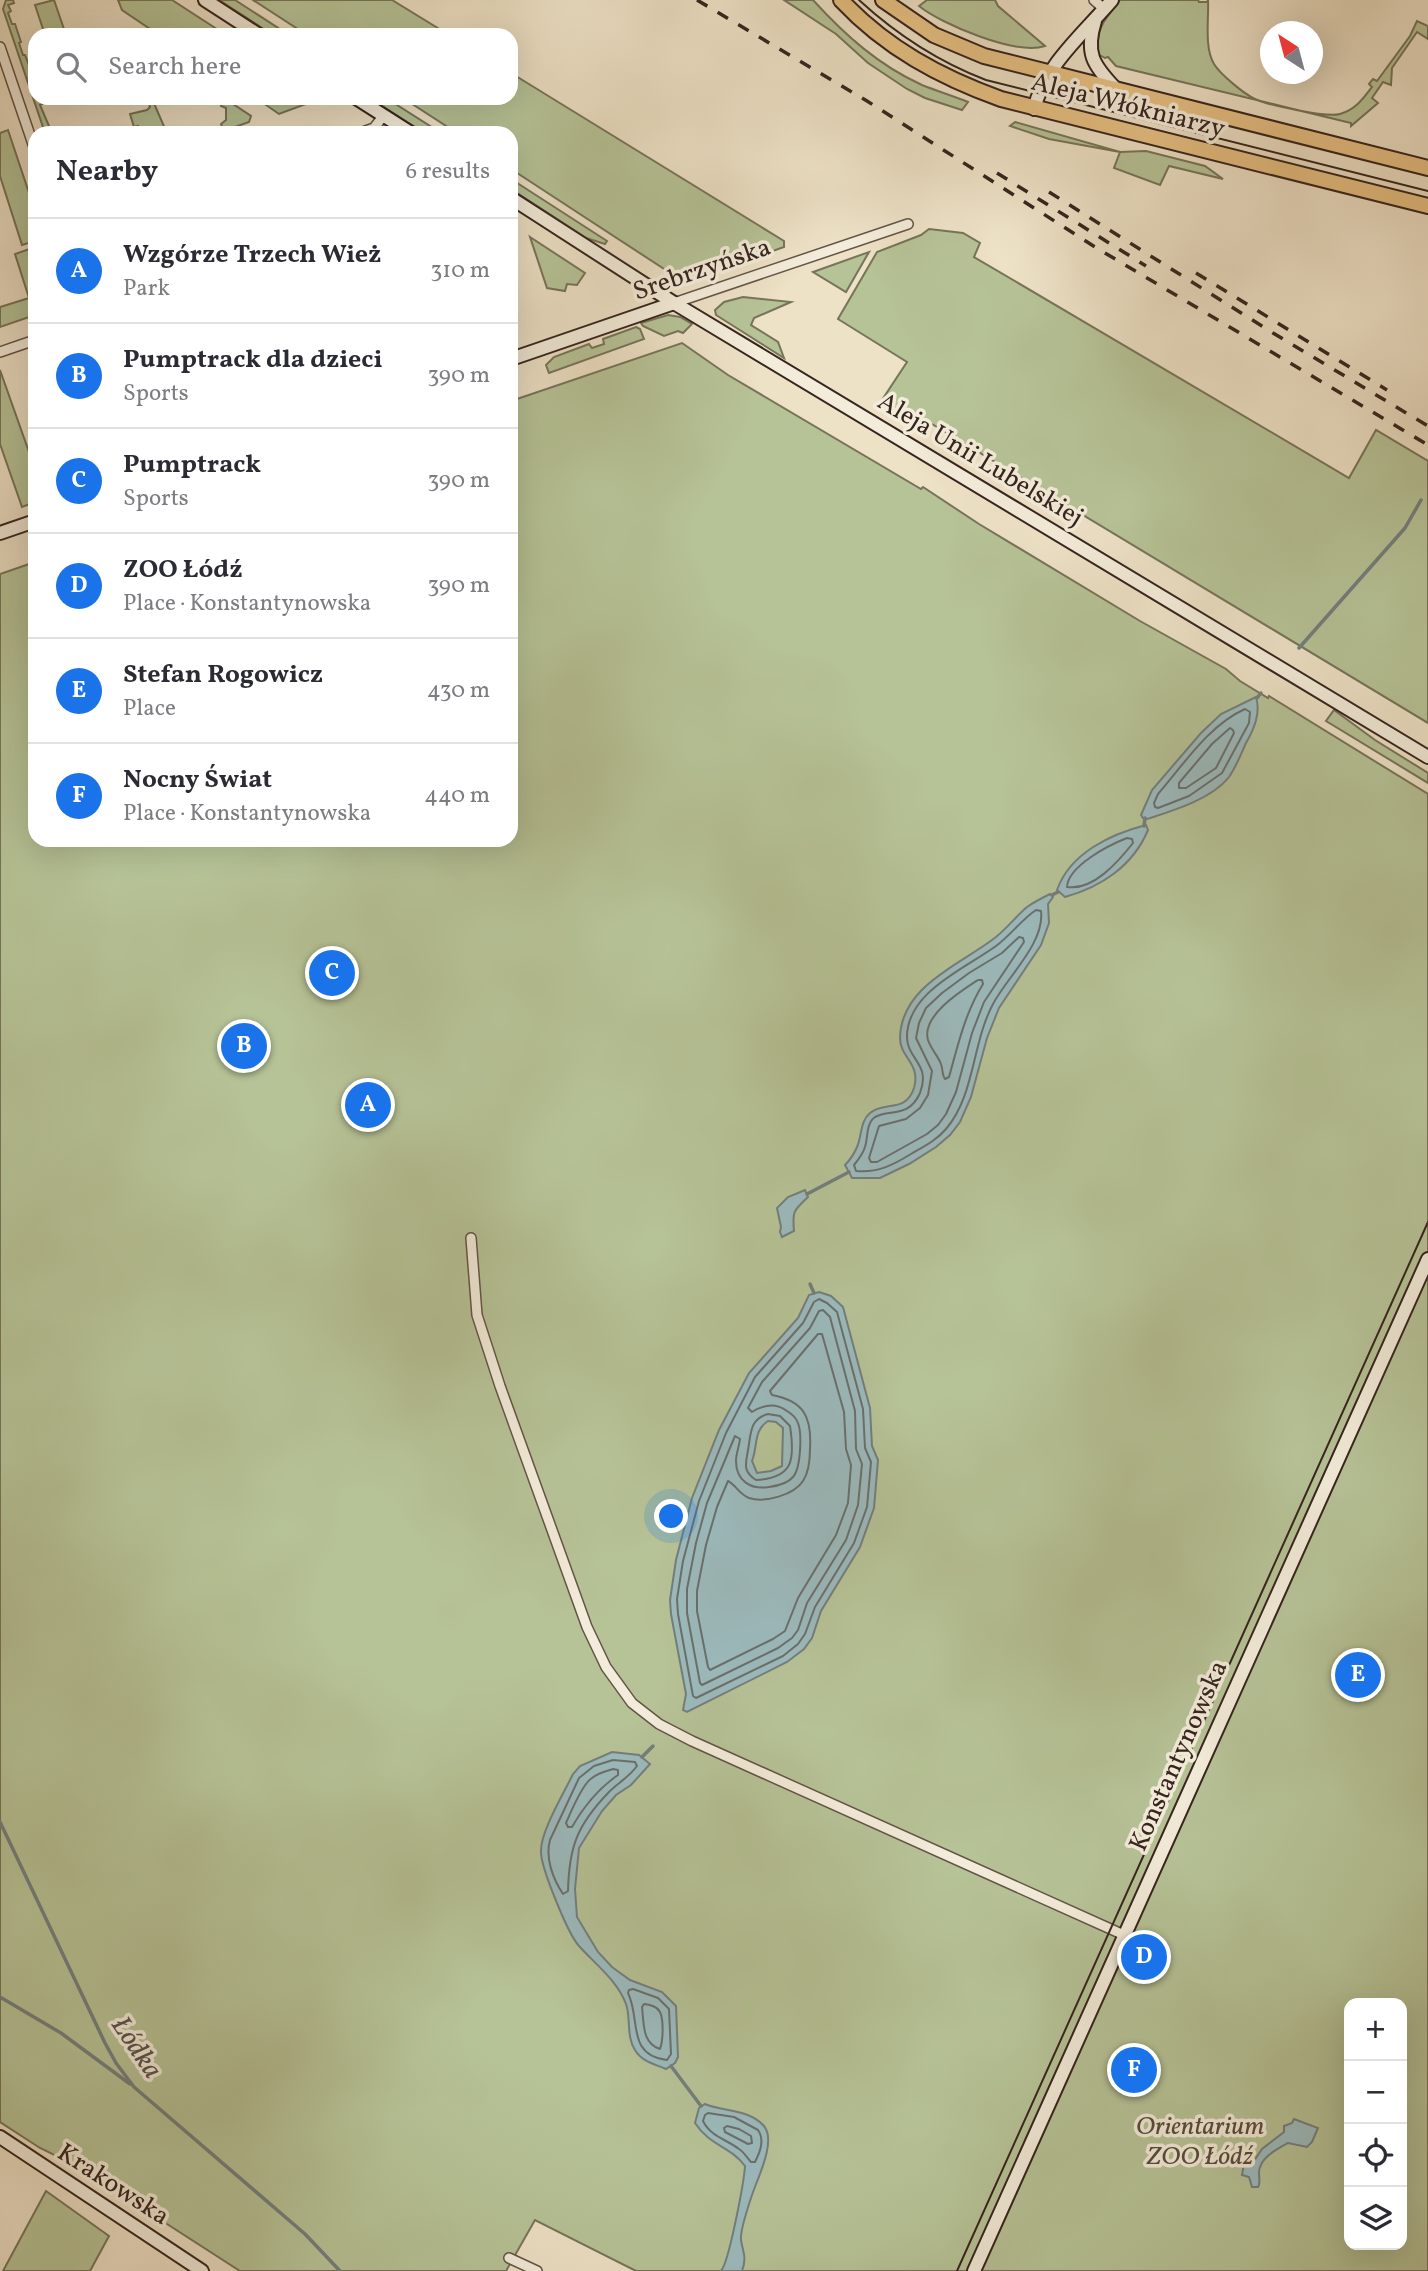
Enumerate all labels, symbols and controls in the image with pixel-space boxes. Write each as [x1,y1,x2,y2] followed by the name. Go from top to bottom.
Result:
[1260,21,1323,84] north arrow
[28,28,518,105] search box
[52,48,90,86] icon: search
[108,49,241,85] text: Search here
[1027,64,1229,148] street label: Aleja Włókniarzy
[56,151,158,193] text: Nearby
[406,156,490,188] text: 6 results
[628,230,776,310] street label: Srebrzyńska
[123,237,381,273] text: Wzgórze Trzech Wież
[71,255,87,287] text: A
[430,255,490,287] text: 310 m
[123,273,170,305] text: Park
[123,342,383,378] text: Pumptrack dla dzieci
[71,360,87,392] text: B
[427,360,490,392] text: 390 m
[123,378,189,410] text: Sports
[870,384,1090,536] street label: Aleja Unii Lubelskiej
[123,447,261,483] text: Pumptrack
[72,465,86,497] text: C
[427,465,490,497] text: 390 m
[123,483,189,515] text: Sports
[123,552,242,588] text: ZOO Łódź
[71,570,87,602] text: D
[427,570,490,602] text: 390 m
[123,588,371,620] text: Place · Konstantynowska
[123,657,323,693] text: Stefan Rogowicz
[72,675,86,707] text: E
[427,675,490,707] text: 430 m
[123,693,176,725] text: Place
[123,762,272,798] text: Nocny Świat
[72,780,86,812] text: F
[424,780,490,812] text: 440 m
[123,798,371,830] text: Place · Konstantynowska
[309,947,355,999] pin: C
[221,1020,267,1072] pin: B
[345,1079,391,1131] pin: A
[654,1499,688,1533] your location
[1335,1649,1381,1701] pin: E
[1121,1655,1237,1857] street label: Konstantynowska
[1121,1931,1167,1983] pin: D
[1344,1998,1407,2250] map controls
[1344,1998,1407,2061] button: +
[101,2009,171,2087] water label: Łódka
[1111,2044,1157,2096] pin: F
[1344,2061,1407,2124] button: −
[1136,2109,1264,2175] park label: Orientarium ZOO Łódź
[1344,2124,1407,2187] button: locate
[50,2135,176,2235] street label: Krakowska
[1344,2187,1407,2250] button: layers

